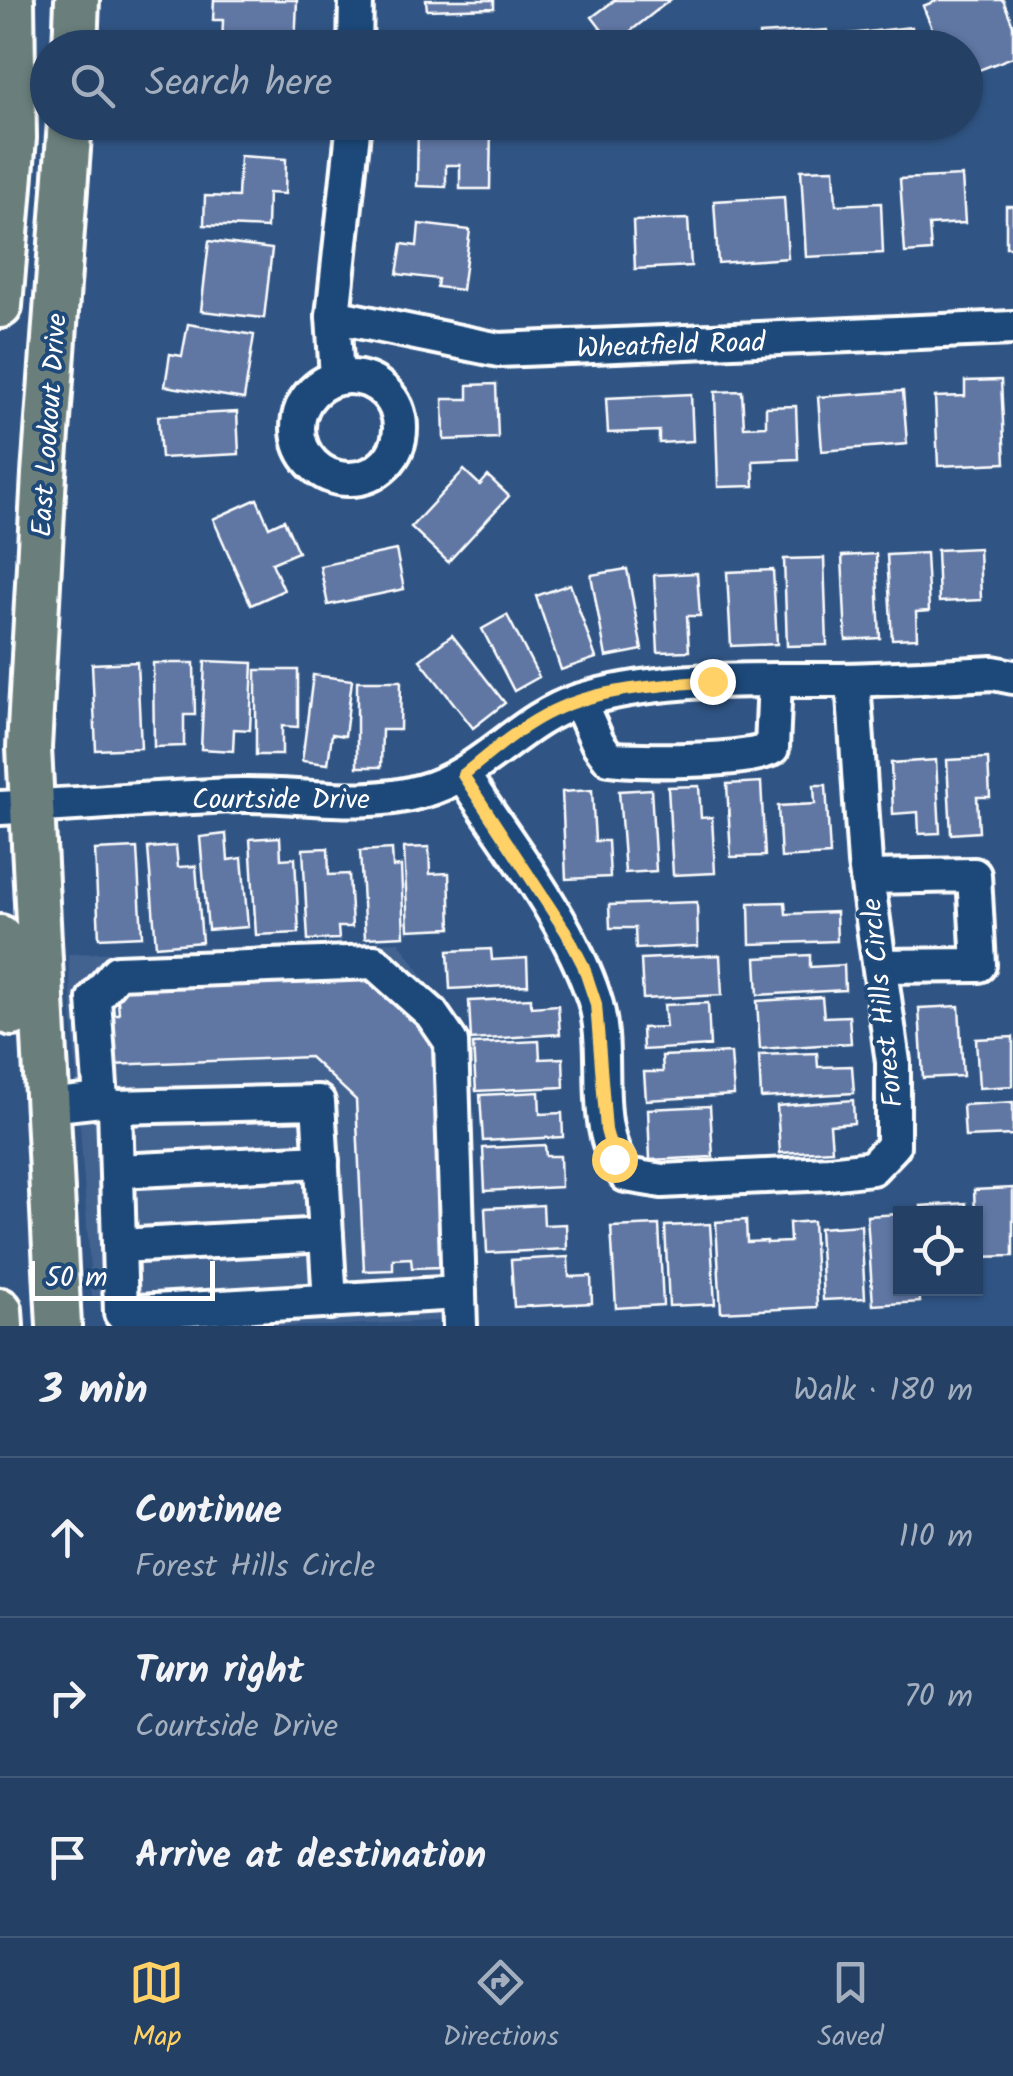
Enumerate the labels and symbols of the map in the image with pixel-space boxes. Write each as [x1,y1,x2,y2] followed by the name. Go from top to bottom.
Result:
[20,312,81,538] street label: East Lookout Drive
[576,321,767,372] street label: Wheatfield Road
[690,659,736,705] route end
[192,778,370,823] street label: Courtside Drive
[850,896,917,1110] street label: Forest Hills Circle
[592,1137,638,1183] route start
[30,1256,215,1300] scale bar

